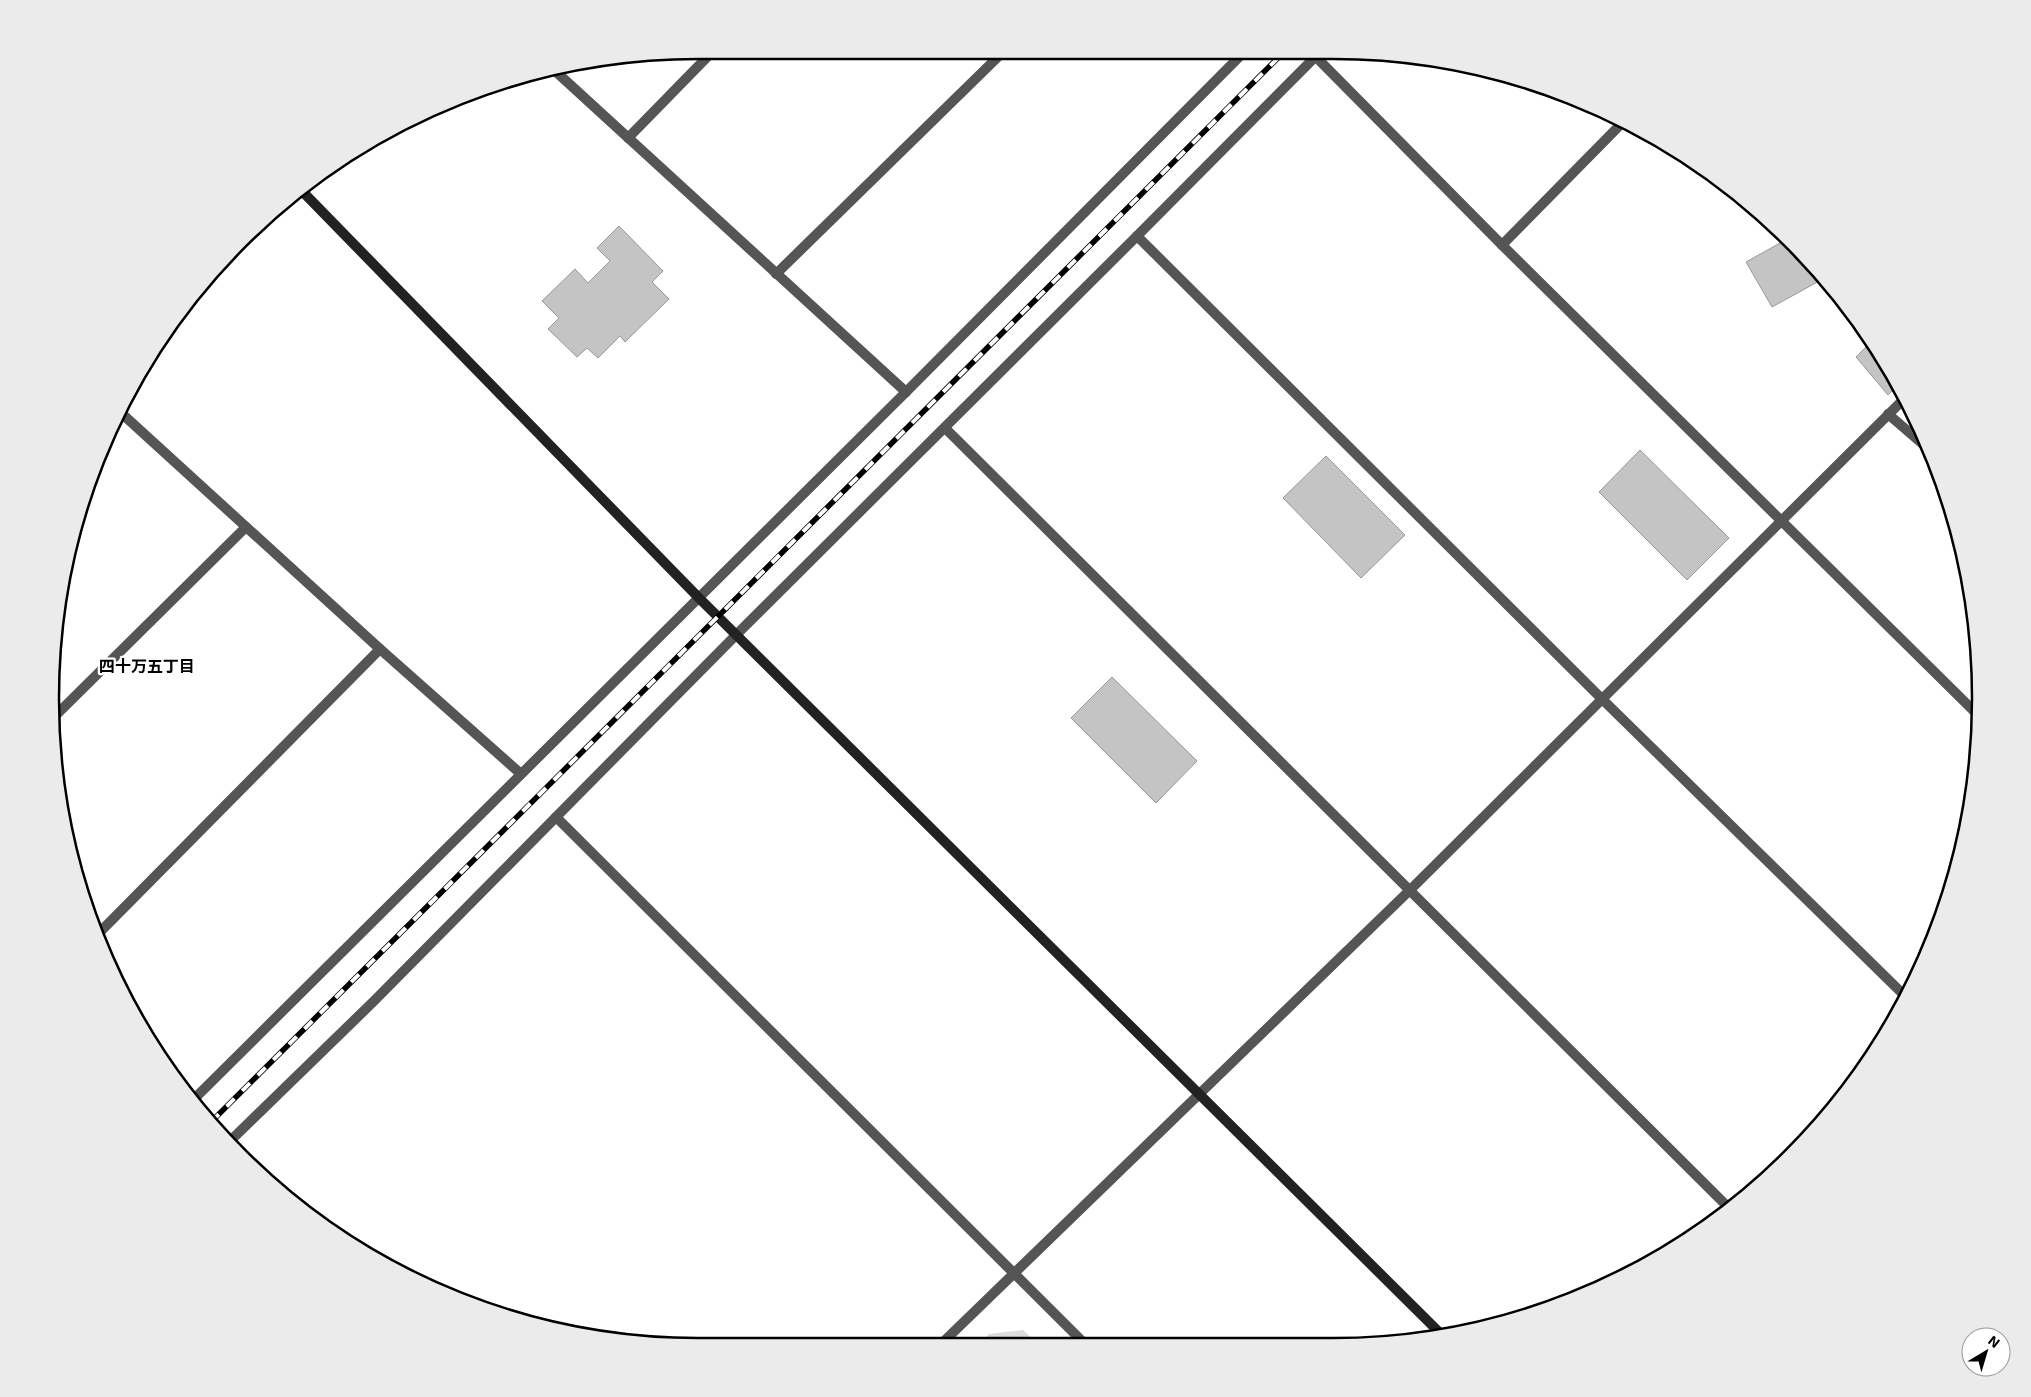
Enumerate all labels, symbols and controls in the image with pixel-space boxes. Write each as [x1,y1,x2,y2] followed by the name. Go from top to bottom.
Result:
[99,656,195,675] district label: 四十万五丁目
[1961,1327,2011,1377] north arrow
[1985,1332,2004,1351] text: N

